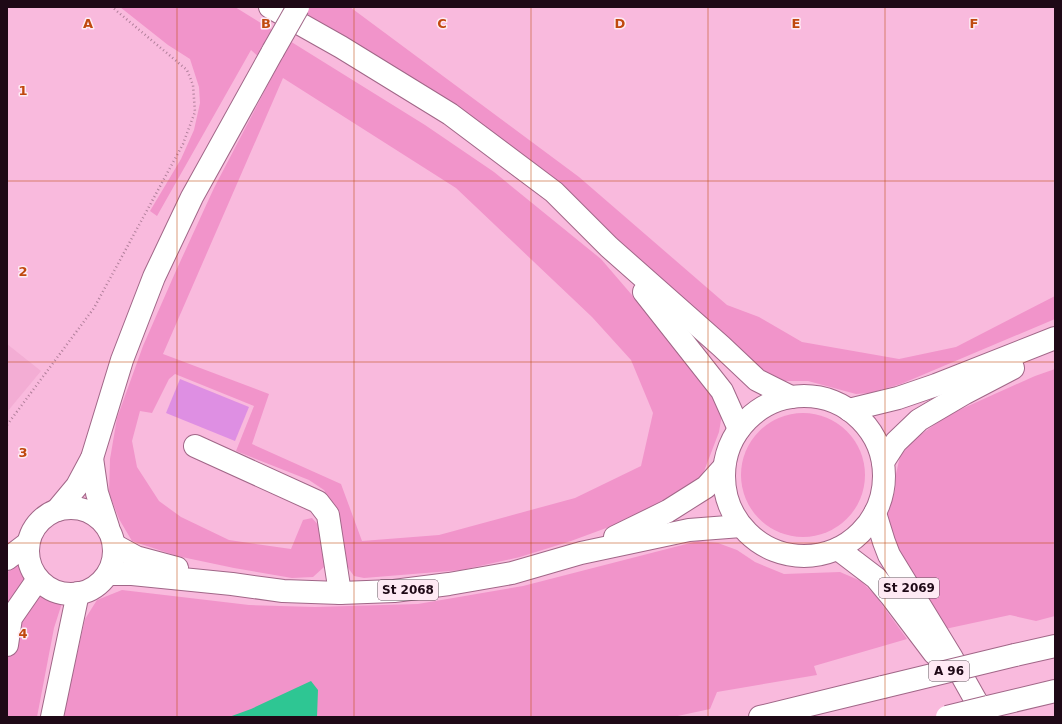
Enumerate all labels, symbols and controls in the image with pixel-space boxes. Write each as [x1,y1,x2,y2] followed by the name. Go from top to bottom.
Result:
[83,16,93,31] text: A
[261,16,271,31] text: B
[437,16,447,31] text: C
[615,16,626,31] text: D
[792,16,800,31] text: E
[970,16,978,31] text: F
[18,83,28,98] text: 1
[18,264,28,279] text: 2
[18,445,28,460] text: 3
[879,578,939,598] road number: St 2069
[378,580,438,600] road number: St 2068
[18,626,28,641] text: 4
[929,661,969,681] road number: A 96

